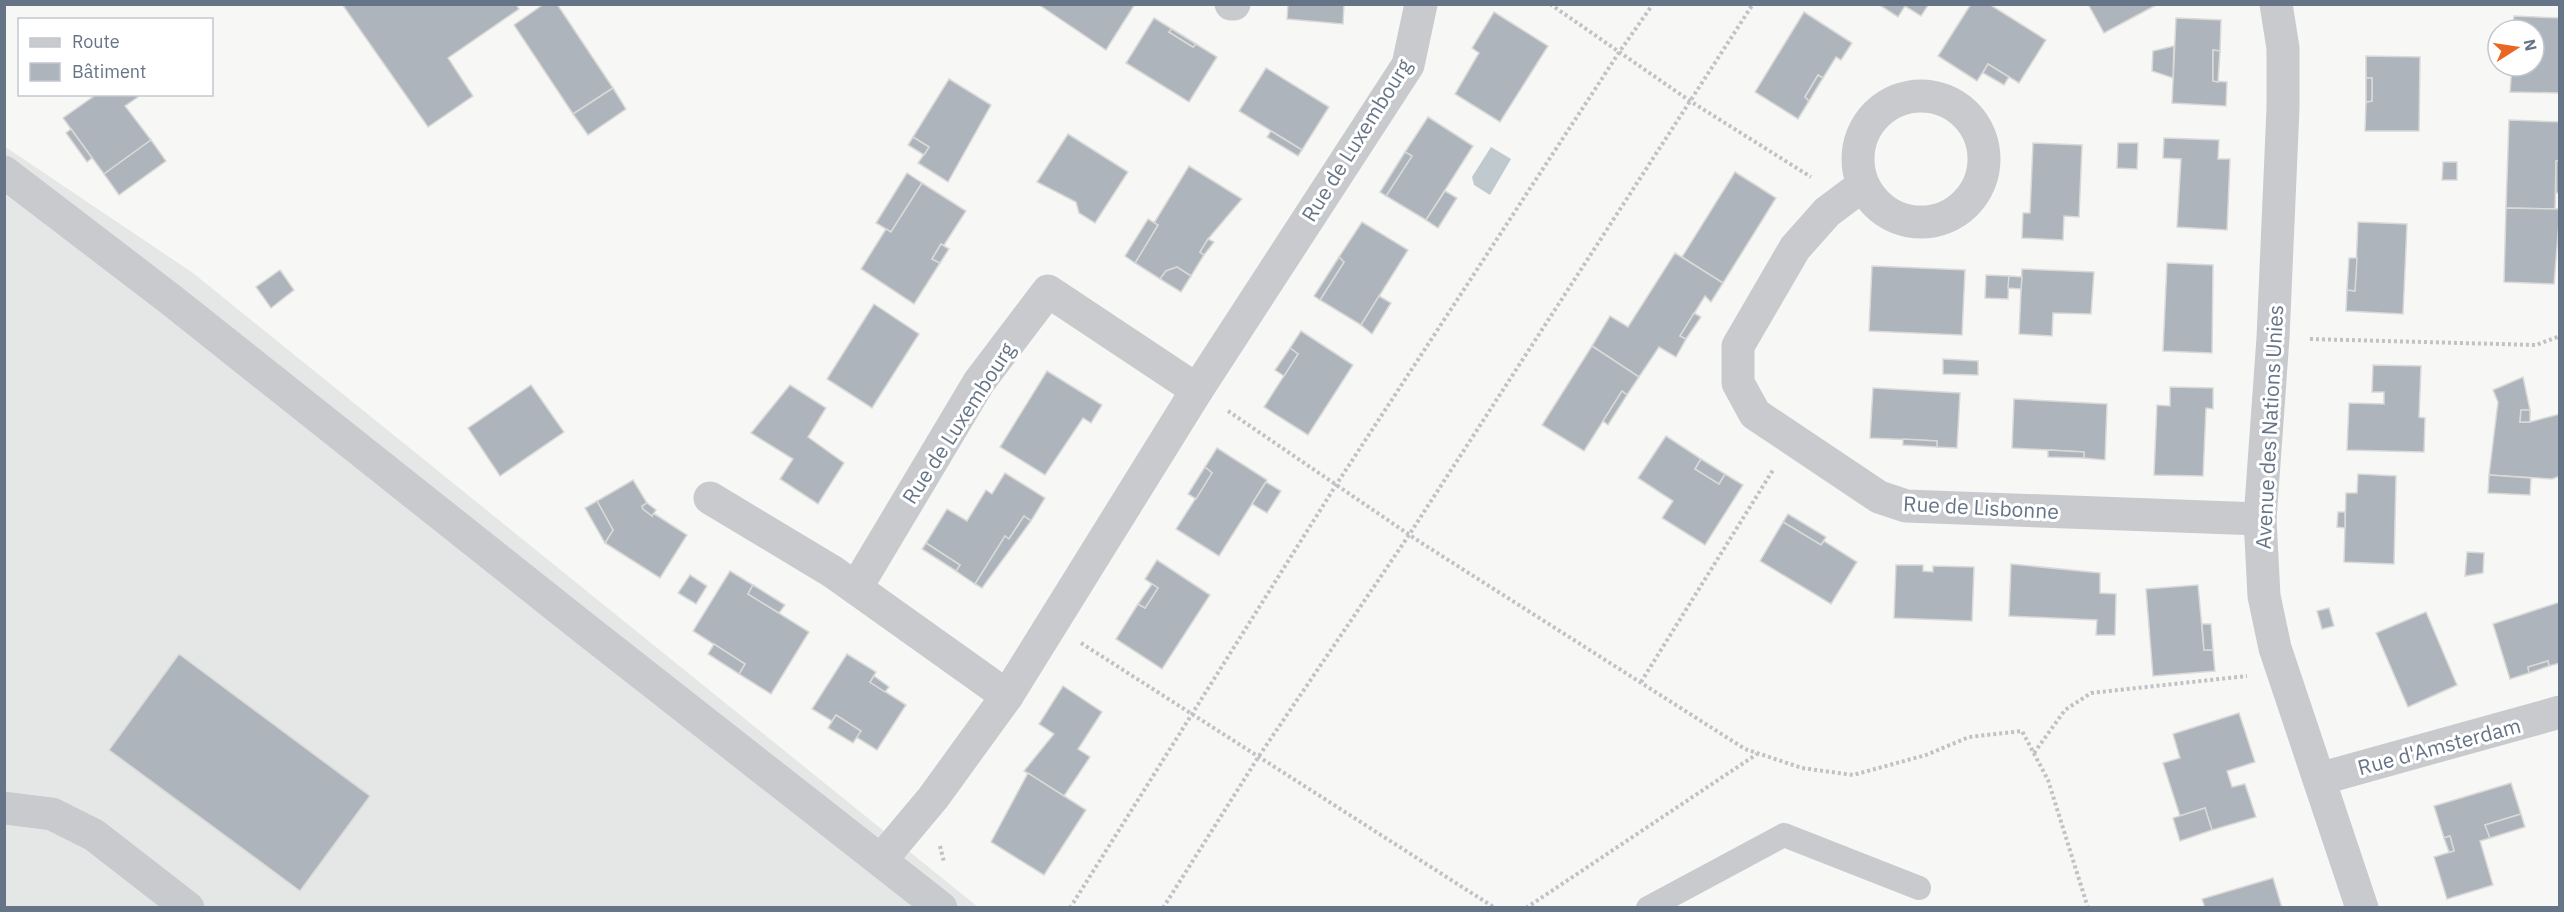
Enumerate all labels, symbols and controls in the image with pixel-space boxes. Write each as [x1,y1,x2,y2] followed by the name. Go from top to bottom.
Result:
[18,18,213,96] legend
[2486,18,2546,78] north arrow
[72,30,120,53] text: Route
[2520,37,2542,53] text: N
[1295,53,1417,227] street label: Rue de Luxembourg
[72,60,146,83] text: Bâtiment
[2249,304,2289,550] street label: Avenue des Nations Unies
[895,337,1021,509] street label: Rue de Luxembourg
[1902,489,2060,525] street label: Rue de Lisbonne
[2354,711,2524,781] street label: Rue d'Amsterdam

